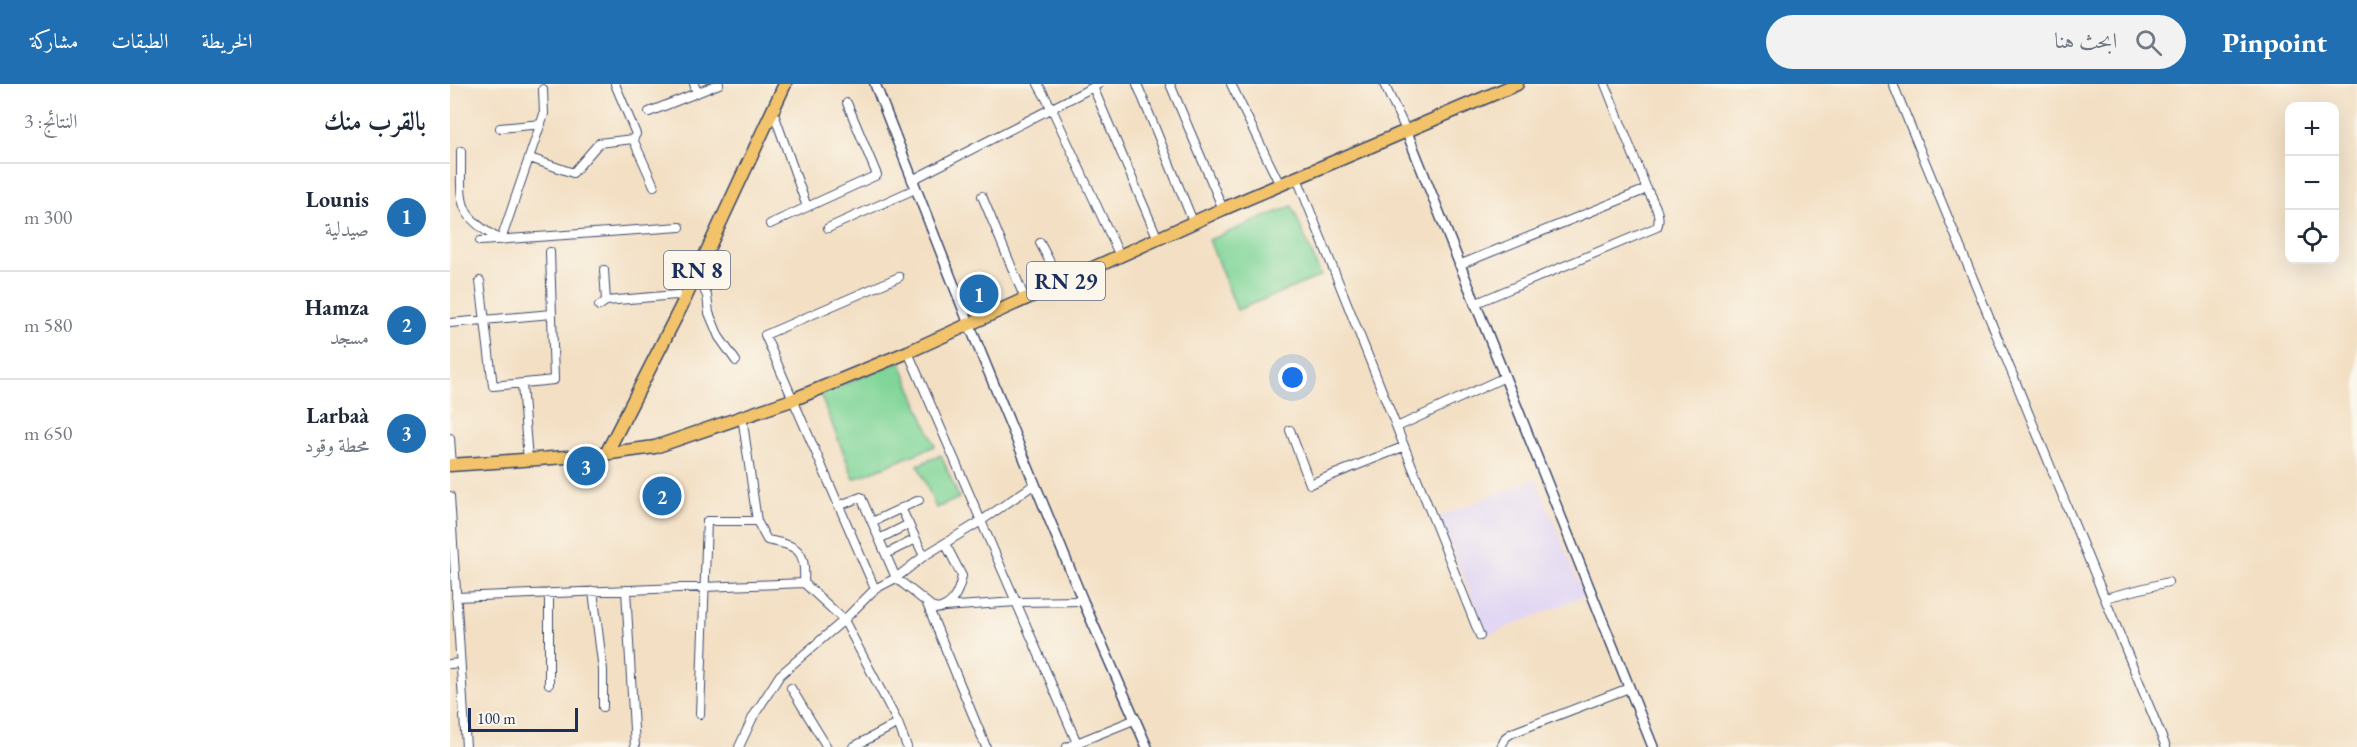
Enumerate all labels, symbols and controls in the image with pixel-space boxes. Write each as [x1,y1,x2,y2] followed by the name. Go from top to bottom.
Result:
[1766,15,2186,69] search box
[2222,24,2327,60] text: Pinpoint
[2054,26,2117,55] text: ابحث هنا
[2132,26,2165,59] icon: search
[30,27,78,54] text: مشاركة
[111,27,168,54] text: الطبقات
[201,27,253,54] text: الخريطة
[2285,102,2339,264] map controls
[2285,102,2339,156] button: +
[324,104,426,138] text: بالقرب منك
[24,108,78,134] text: النتائج: 3
[2285,156,2339,210] button: −
[306,185,369,214] text: Lounis
[24,204,72,230] text: 300 m
[401,204,412,230] text: 1
[2285,210,2339,264] button: locate
[325,216,369,242] text: صيدلية
[664,251,730,289] road number: RN 8
[1027,262,1105,300] road number: RN 29
[960,272,998,316] pin: 1
[305,293,369,322] text: Hamza
[24,312,72,338] text: 580 m
[401,312,412,338] text: 2
[330,324,369,350] text: مسجد
[1278,363,1307,392] your location
[306,401,369,430] text: Larbaà
[24,420,72,446] text: 650 m
[401,420,412,446] text: 3
[305,432,369,458] text: محطة وقود
[566,444,606,488] pin: 3
[642,474,682,518] pin: 2
[468,705,578,732] scale bar
[477,708,516,729] text: 100 m

